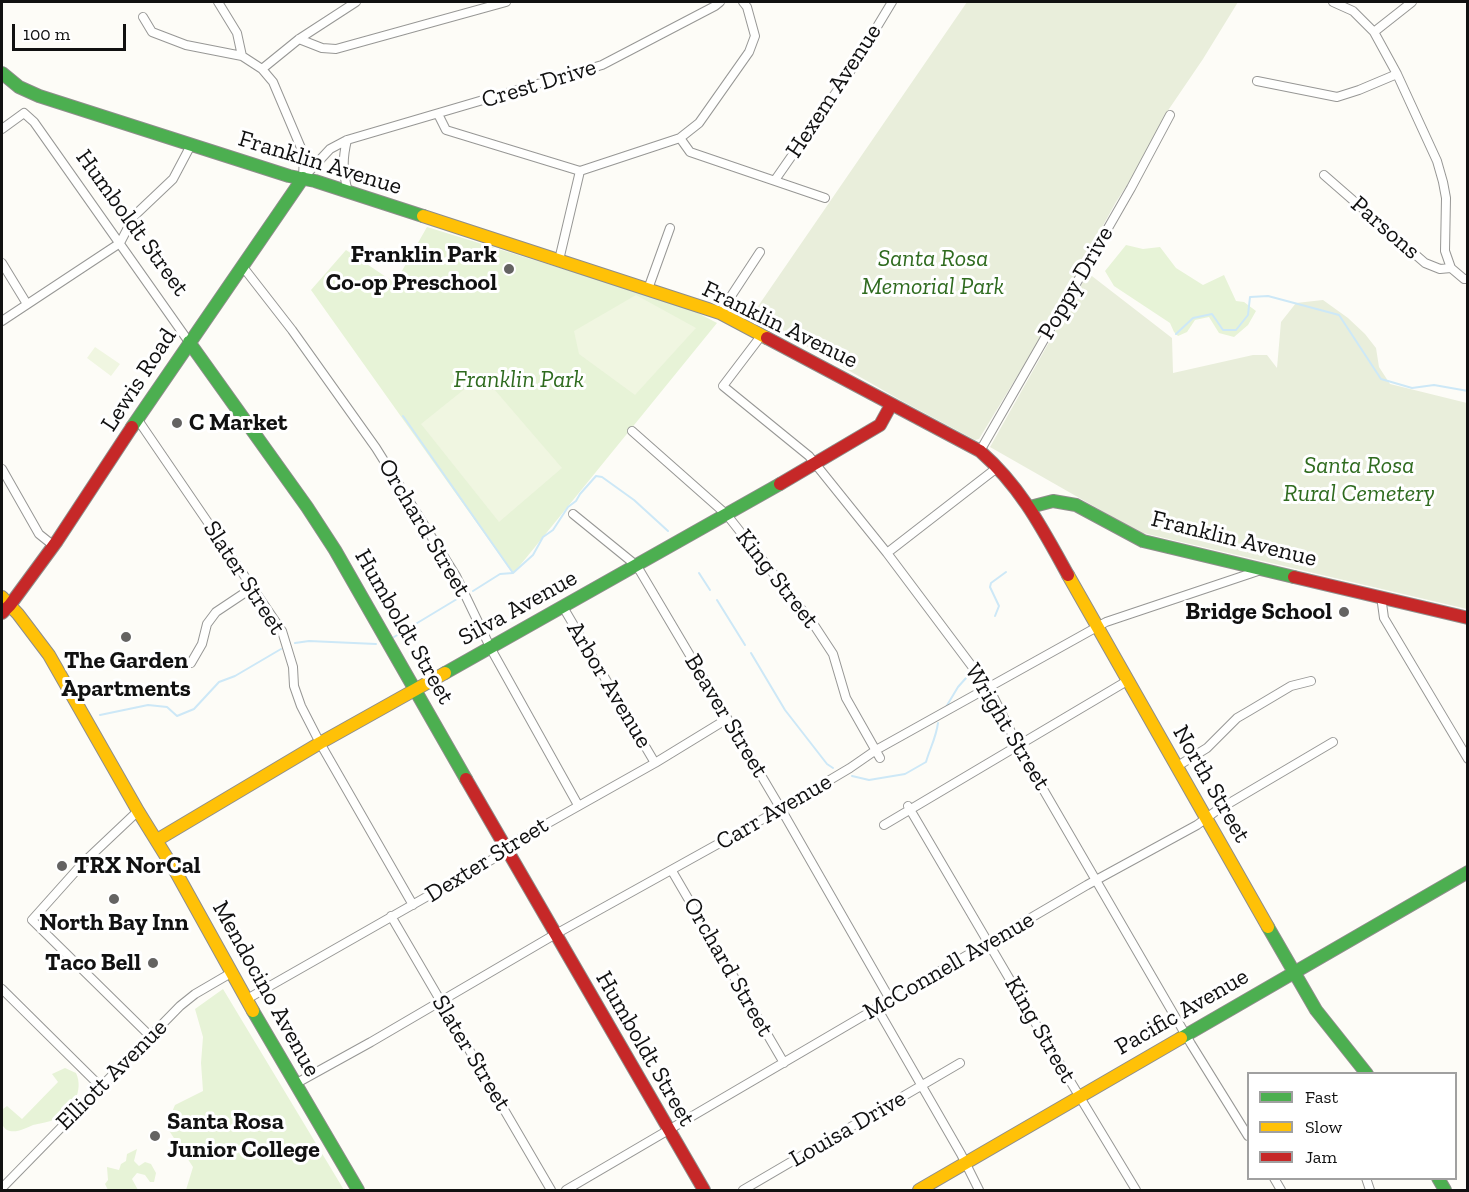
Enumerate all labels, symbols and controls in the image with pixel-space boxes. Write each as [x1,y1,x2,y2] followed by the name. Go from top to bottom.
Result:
[15,12,129,50] scale bar
[780,19,888,163] street label: Hexem Avenue
[23,23,70,45] text: 100 m
[478,53,600,115] street label: Crest Drive
[235,124,405,202] street label: Franklin Avenue
[69,144,195,302] street label: Humboldt Street
[1344,190,1426,266] street label: Parsons
[1032,221,1120,345] street label: Poppy Drive
[326,241,497,297] place label: Franklin Park Co-op Preschool
[862,245,1004,301] park label: Santa Rosa Memorial Park
[502,262,516,276] marker: Franklin Park Co-op Preschool
[697,275,863,375] street label: Franklin Avenue
[95,323,183,437] street label: Lewis Road
[454,366,584,394] park label: Franklin Park
[189,409,287,437] place label: C Market
[170,416,184,430] marker: C Market
[1283,452,1435,508] park label: Santa Rosa Rural Cemetery
[372,454,476,602] street label: Orchard Street
[1148,505,1320,573] street label: Franklin Avenue
[197,516,291,640] street label: Slater Street
[729,524,825,634] street label: King Street
[348,544,460,710] street label: Humboldt Street
[454,564,582,652] street label: Silva Avenue
[1185,598,1332,626] place label: Bridge School
[1337,605,1351,619] marker: Bridge School
[560,617,658,753] street label: Arbor Avenue
[119,630,133,644] marker: The Garden Apartments
[61,647,191,703] place label: The Garden Apartments
[678,649,774,783] street label: Beaver Street
[958,658,1056,796] street label: Wright Street
[1166,720,1256,848] street label: North Street
[711,767,837,857] street label: Carr Avenue
[420,811,554,909] street label: Dexter Street
[74,852,201,880] place label: TRX NorCal
[55,859,69,873] marker: TRX NorCal
[107,892,121,906] marker: North Bay Inn
[677,892,779,1042] street label: Orchard Street
[206,896,326,1082] street label: Mendocino Avenue
[858,905,1040,1027] street label: McConnell Avenue
[39,909,189,937] place label: North Bay Inn
[45,949,141,977] place label: Taco Bell
[146,956,160,970] marker: Taco Bell
[1110,962,1254,1062] street label: Pacific Avenue
[589,966,701,1132] street label: Humboldt Street
[998,972,1082,1088] street label: King Street
[425,990,517,1116] street label: Slater Street
[50,1013,174,1137] street label: Elliott Avenue
[1247,1072,1457,1180] legend
[785,1084,911,1174] street label: Louisa Drive
[1305,1086,1338,1108] text: Fast
[167,1108,320,1164] place label: Santa Rosa Junior College
[1305,1116,1342,1138] text: Slow
[148,1129,162,1143] marker: Santa Rosa Junior College
[1305,1146,1337,1168] text: Jam

